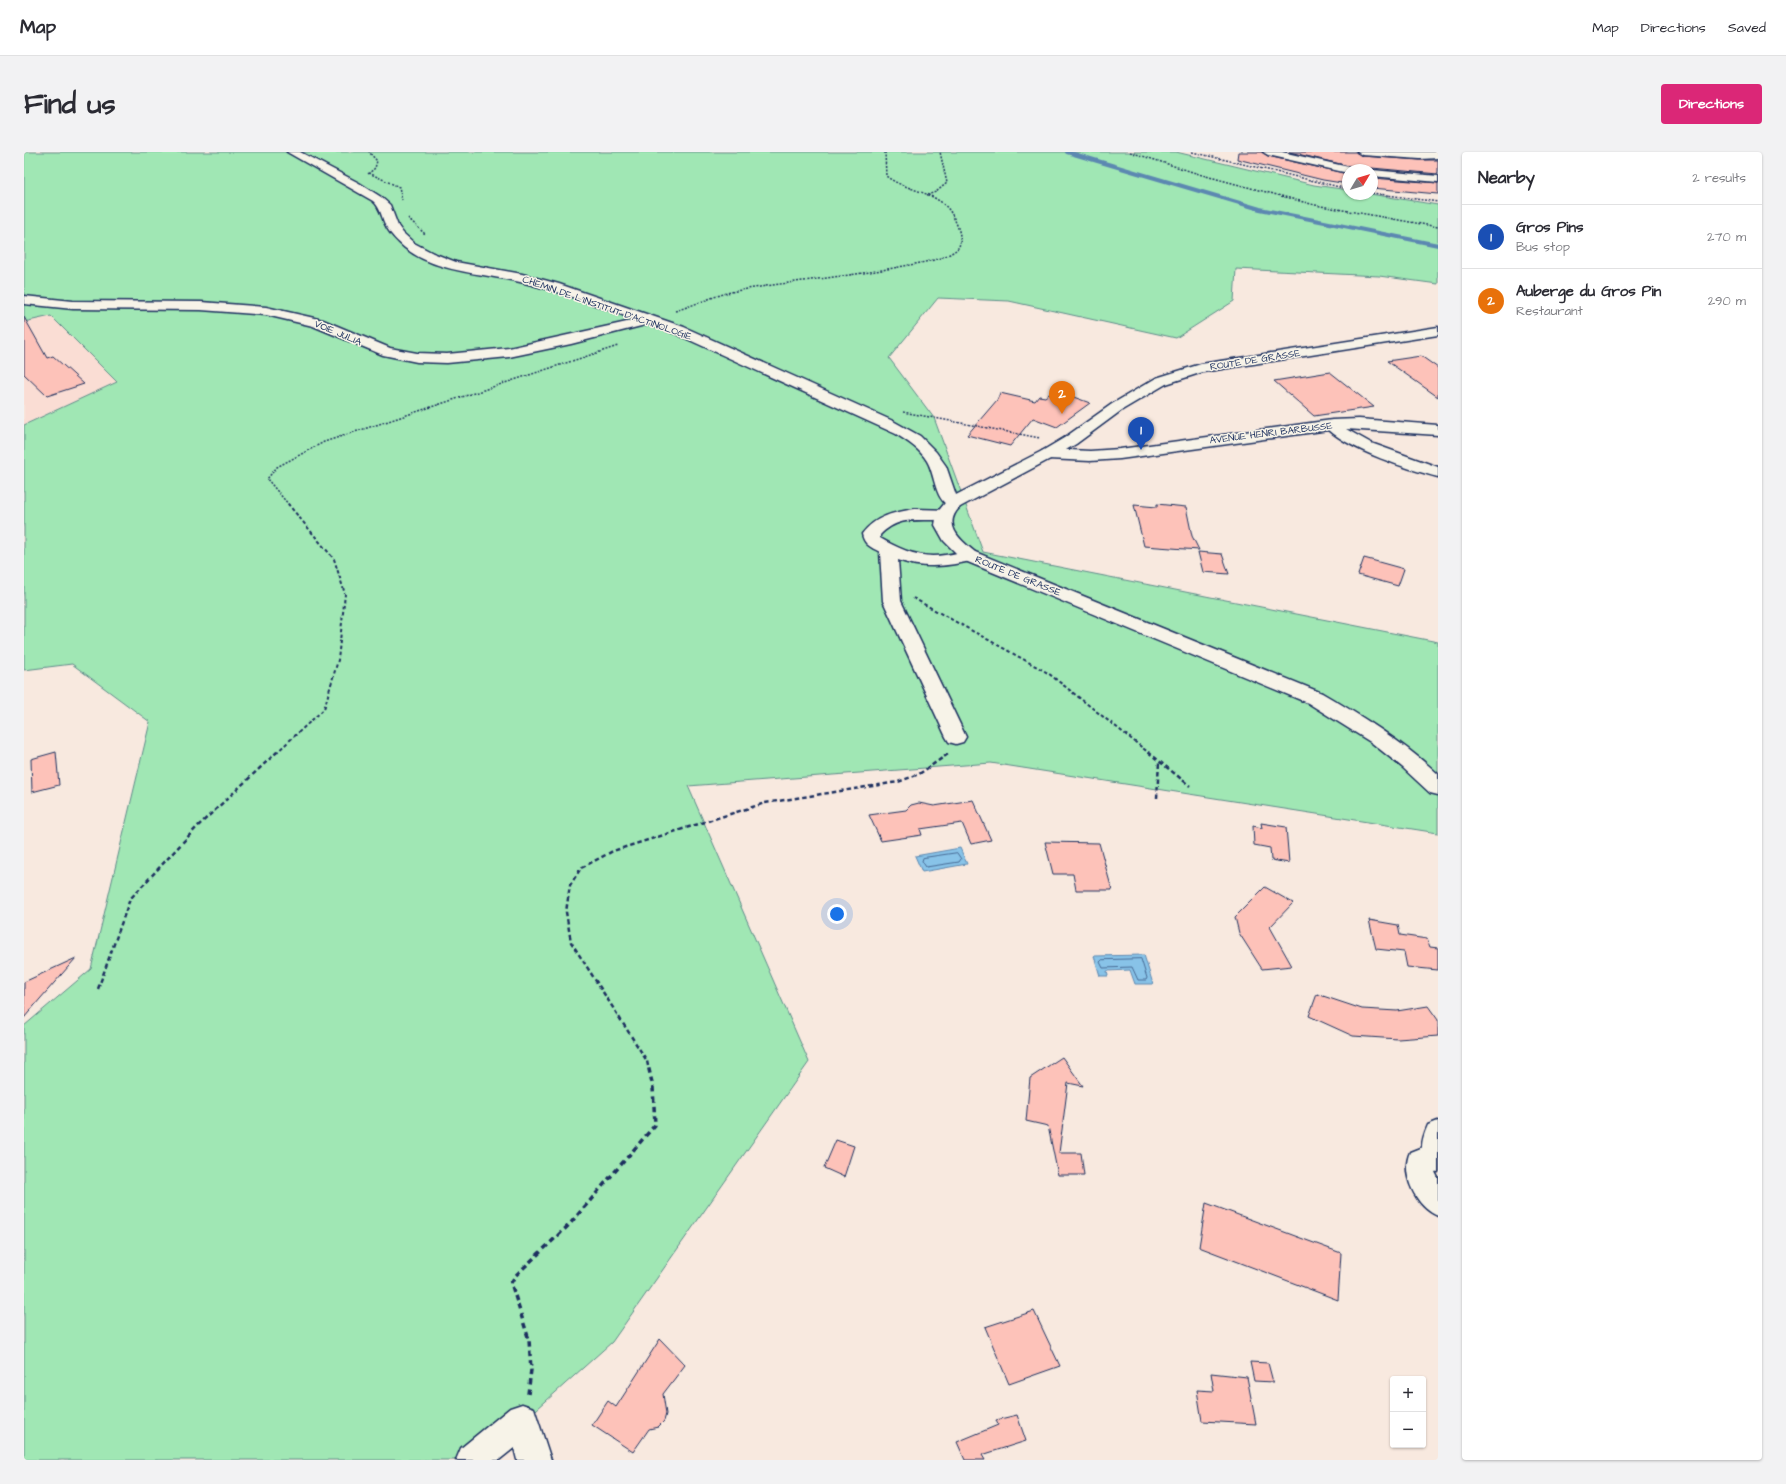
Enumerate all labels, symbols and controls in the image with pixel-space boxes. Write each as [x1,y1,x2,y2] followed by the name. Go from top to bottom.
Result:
[20,14,56,41] text: Map
[1592,18,1619,38] text: Map
[1641,18,1706,38] text: Directions
[1728,18,1766,38] text: Saved
[1661,84,1762,124] button: Directions
[24,85,115,124] text: Find us
[1342,164,1378,200] north arrow
[1478,166,1535,190] text: Nearby
[1692,169,1746,187] text: 2 results
[1516,217,1584,238] text: Gros Pins
[1490,228,1492,246] text: 1
[1707,228,1746,246] text: 270 m
[1516,238,1570,256] text: Bus stop
[520,272,694,344] street label: CHEMIN DE L'INSTITUT D'ACTINOLOGIE
[1516,281,1661,302] text: Auberge du Gros Pin
[1487,292,1495,310] text: 2
[1708,292,1746,310] text: 290 m
[1516,302,1583,320] text: Restaurant
[312,317,364,349] street label: VOIE JULIA
[1209,346,1301,374] street label: ROUTE DE GRASSE
[1049,381,1075,414] pin: 2
[1128,417,1154,450] pin: 1
[1209,419,1333,447] street label: AVENUE HENRI BARBUSSE
[973,552,1063,600] street label: ROUTE DE GRASSE
[827,904,847,924] your location
[1390,1376,1426,1448] map controls
[1390,1376,1426,1412] button: +
[1390,1412,1426,1448] button: −

